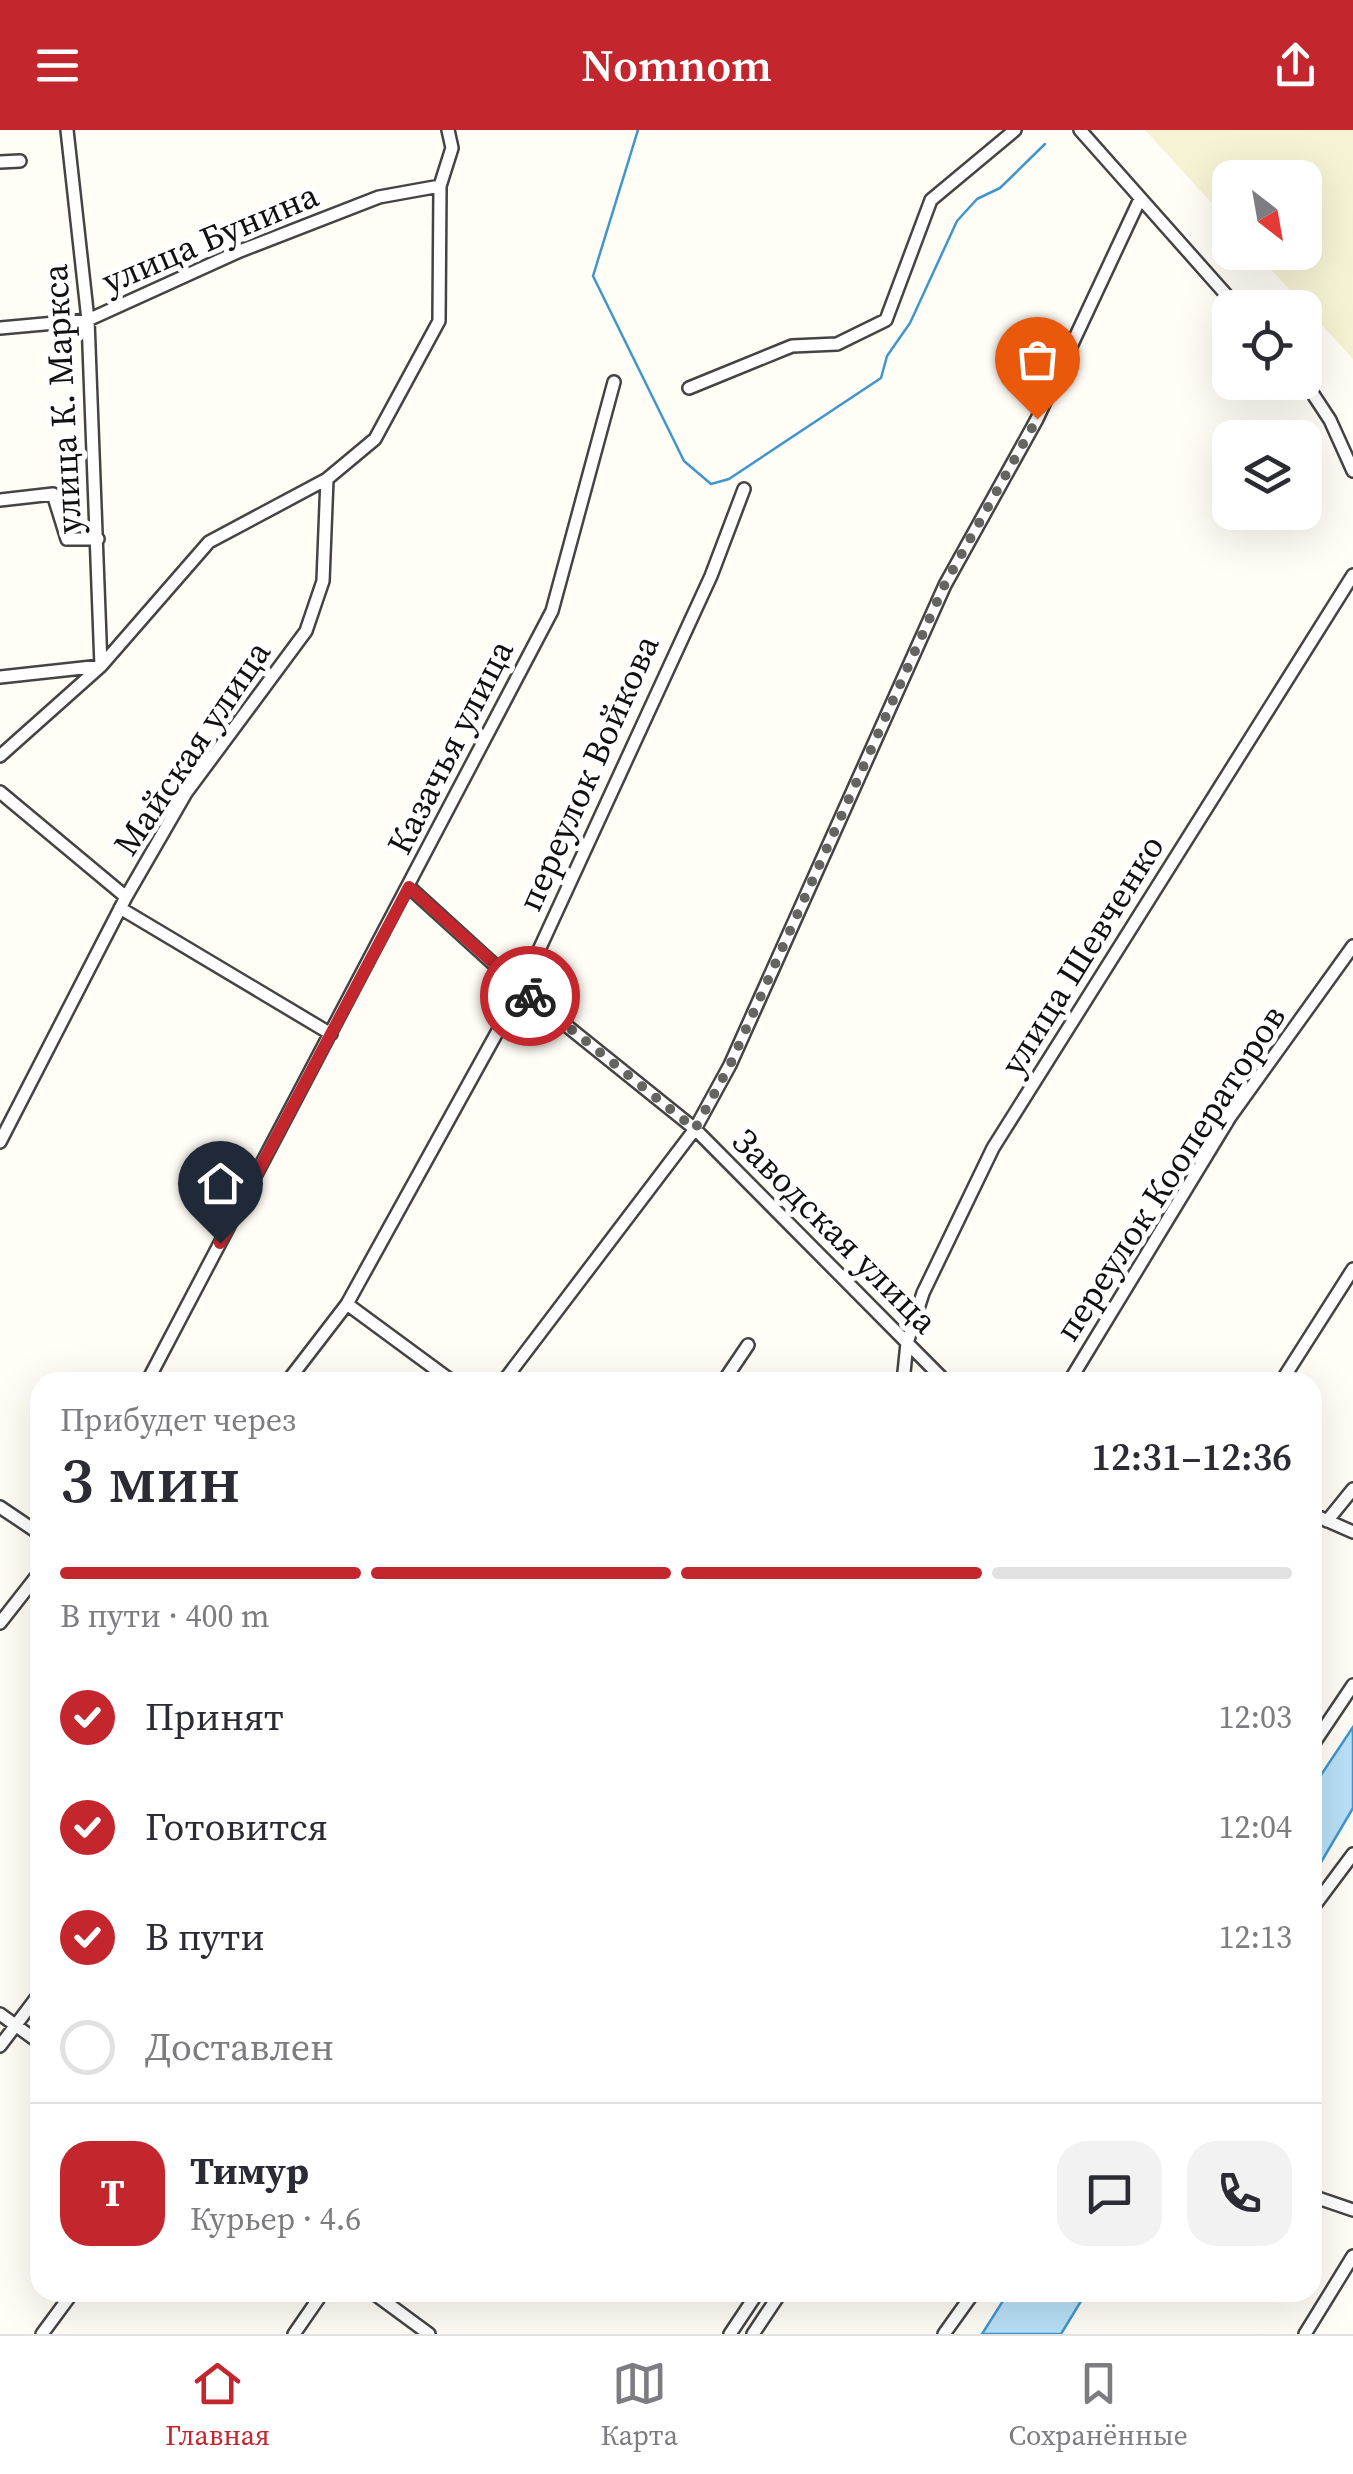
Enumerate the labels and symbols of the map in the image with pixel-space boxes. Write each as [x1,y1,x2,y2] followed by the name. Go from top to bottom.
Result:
[1212,160,1322,270] north arrow
[95,171,326,305] street label: улица Бунина
[31,263,93,535] street label: улица К. Маркса
[995,317,1080,420] pin
[506,627,670,919] street label: переулок Войкова
[102,631,282,865] street label: Майская улица
[375,631,525,863] street label: Казачья улица
[989,826,1175,1084] street label: улица Шевченко
[480,946,580,1046] courier
[1043,996,1297,1350] street label: переулок Кооператоров
[722,1118,948,1344] street label: Заводская улица
[178,1141,263,1244] pin

